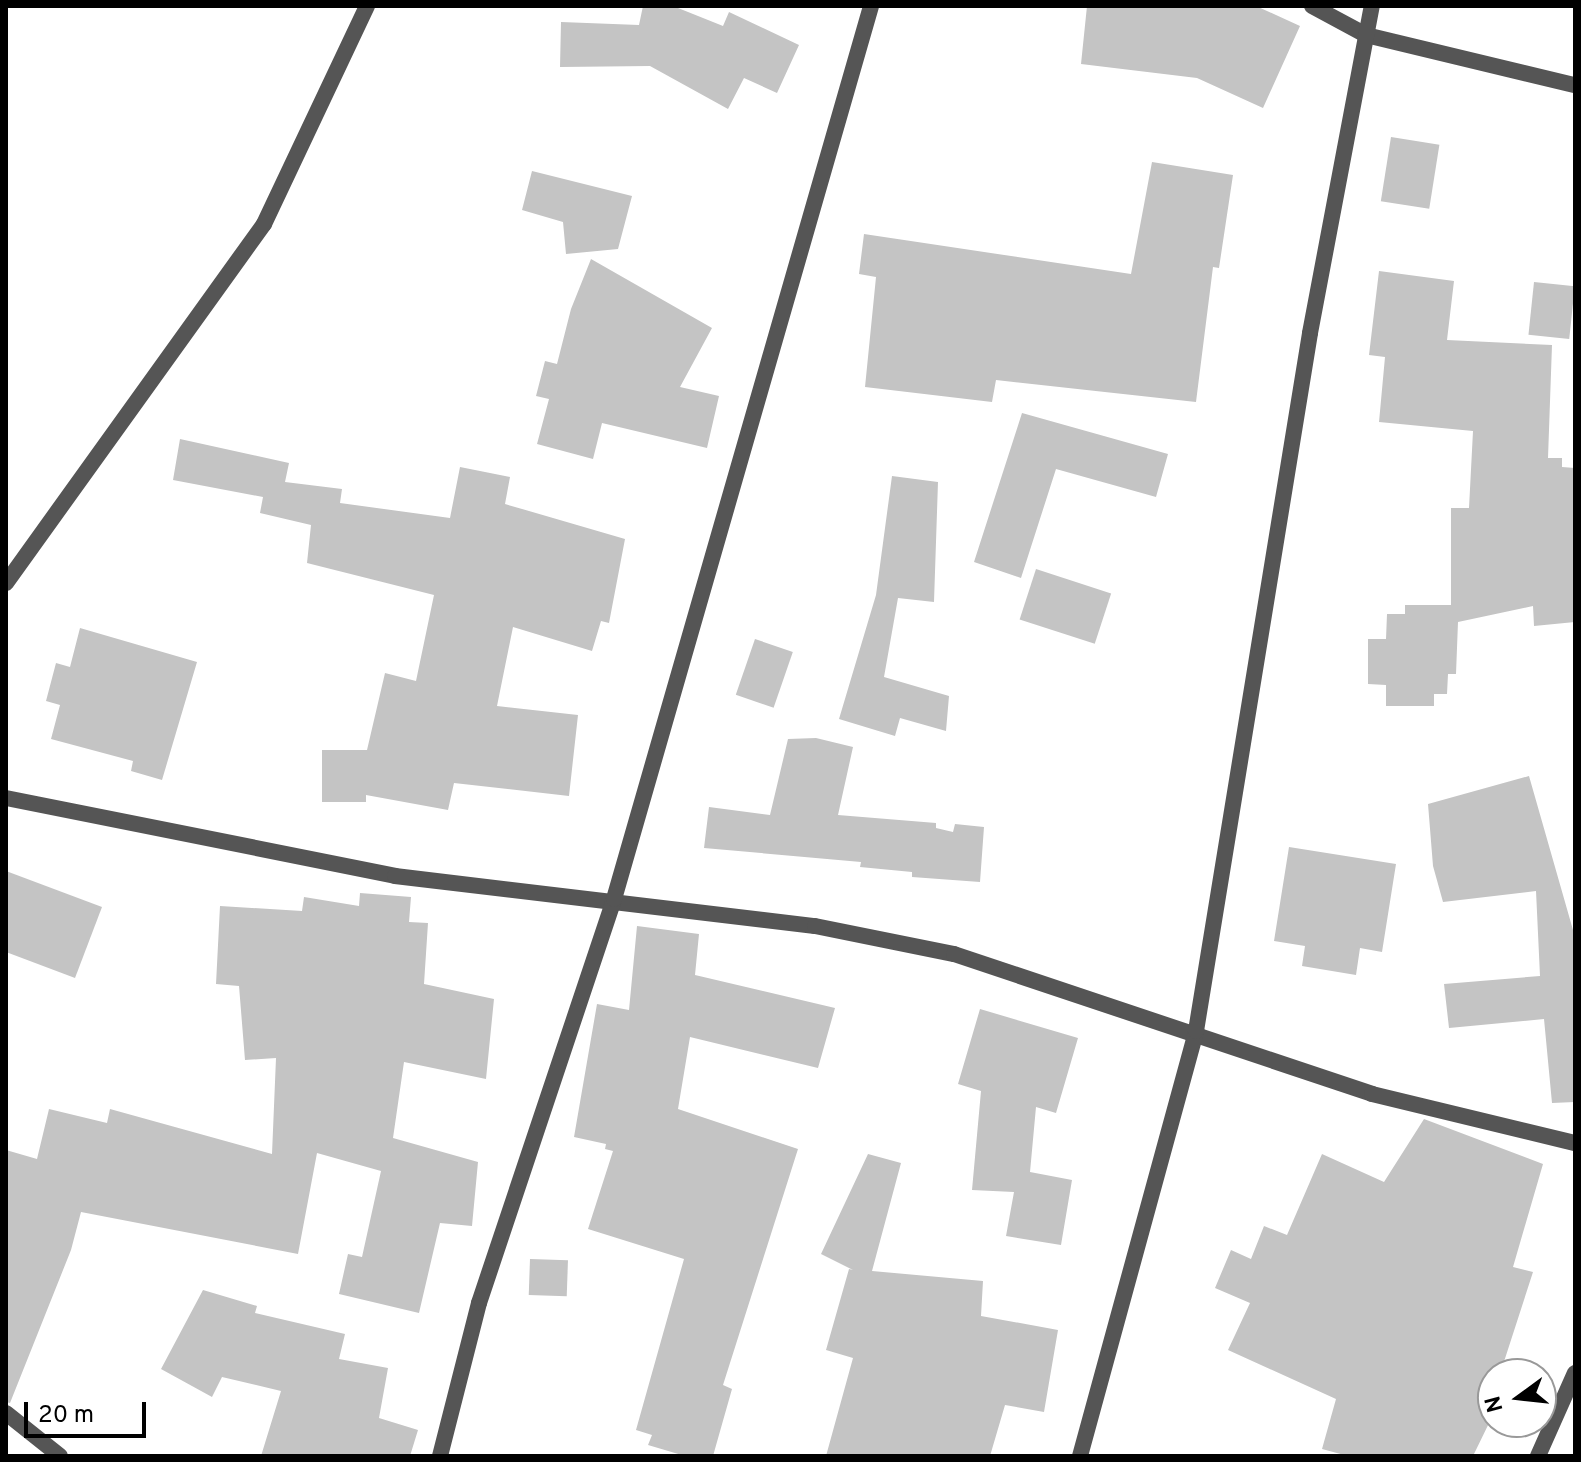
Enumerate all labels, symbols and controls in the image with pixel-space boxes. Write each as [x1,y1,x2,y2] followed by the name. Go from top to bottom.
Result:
[1477,1358,1557,1438] north arrow
[28,1386,150,1436] scale bar
[1480,1393,1510,1415] text: N
[38,1401,94,1431] text: 20 m

